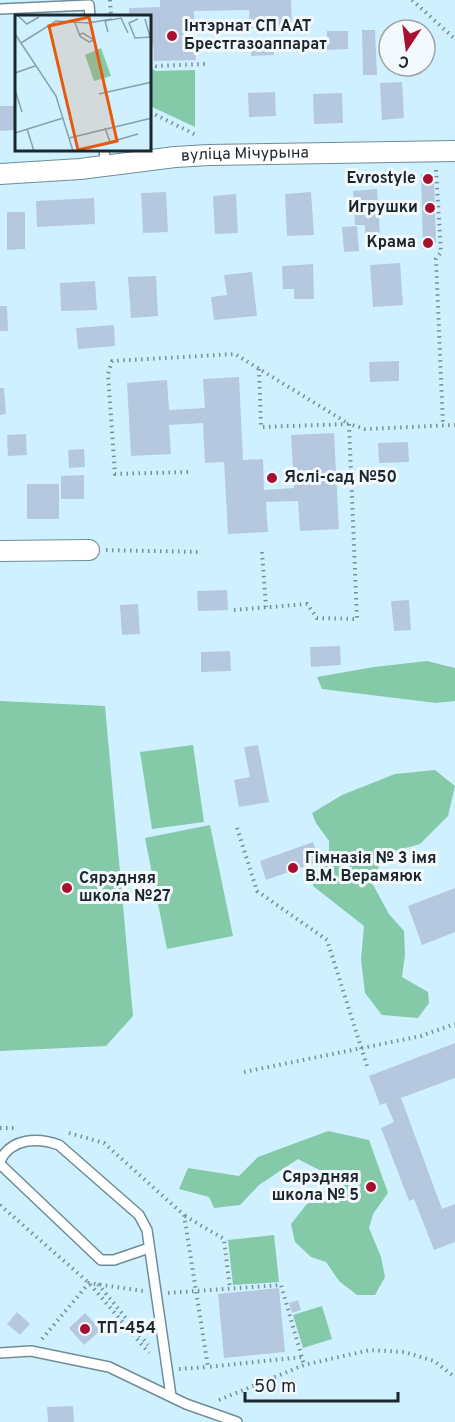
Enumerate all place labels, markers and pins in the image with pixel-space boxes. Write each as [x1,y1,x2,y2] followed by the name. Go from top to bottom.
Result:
[184,17,327,55] place label: Інтэрнат СП ААТ Брестгазоаппарат
[165,29,179,43] marker: Інтэрнат СП ААТ Брестгазоаппарат
[346,169,416,189] place label: Evrostyle
[421,172,435,186] marker: Evrostyle
[348,198,418,218] place label: Игрушки
[423,201,437,215] marker: Игрушки
[366,233,416,253] place label: Крама
[421,236,435,250] marker: Крама
[284,468,397,488] place label: Яслі-сад №50
[265,471,279,485] marker: Яслі-сад №50
[305,849,436,887] place label: Гімназія № 3 імя В.М. Верамяюк
[286,861,300,875] marker: Гімназія № 3 імя В.М. Верамяюк
[79,869,171,907] place label: Сярэдняя школа №27
[60,881,74,895] marker: Сярэдняя школа №27
[272,1168,359,1206] place label: Сярэдняя школа № 5
[364,1180,378,1194] marker: Сярэдняя школа № 5
[97,1319,156,1339] place label: ТП-454
[78,1322,92,1336] marker: ТП-454

